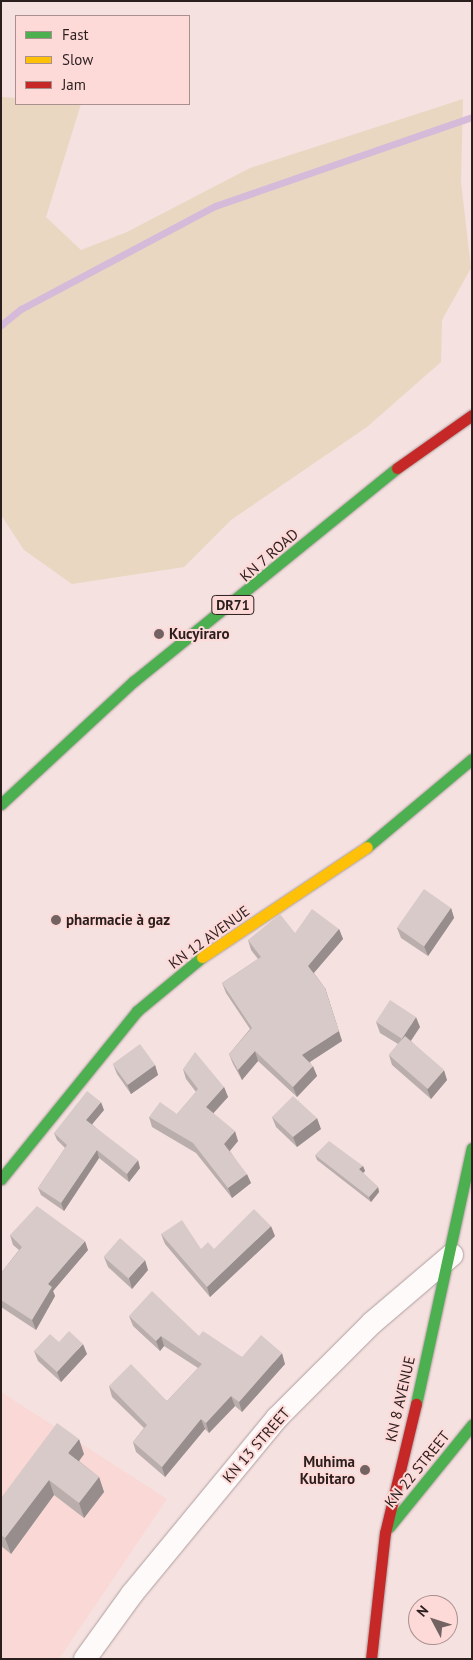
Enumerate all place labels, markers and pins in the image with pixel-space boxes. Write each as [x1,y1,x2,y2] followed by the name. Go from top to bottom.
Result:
[169,625,230,643] place label: Kucyiraro
[153,628,165,640] marker: Kucyiraro
[66,911,170,929] place label: pharmacie à gaz
[50,914,62,926] marker: pharmacie à gaz
[300,1452,355,1487] place label: Muhima Kubitaro
[359,1464,371,1476] marker: Muhima Kubitaro

